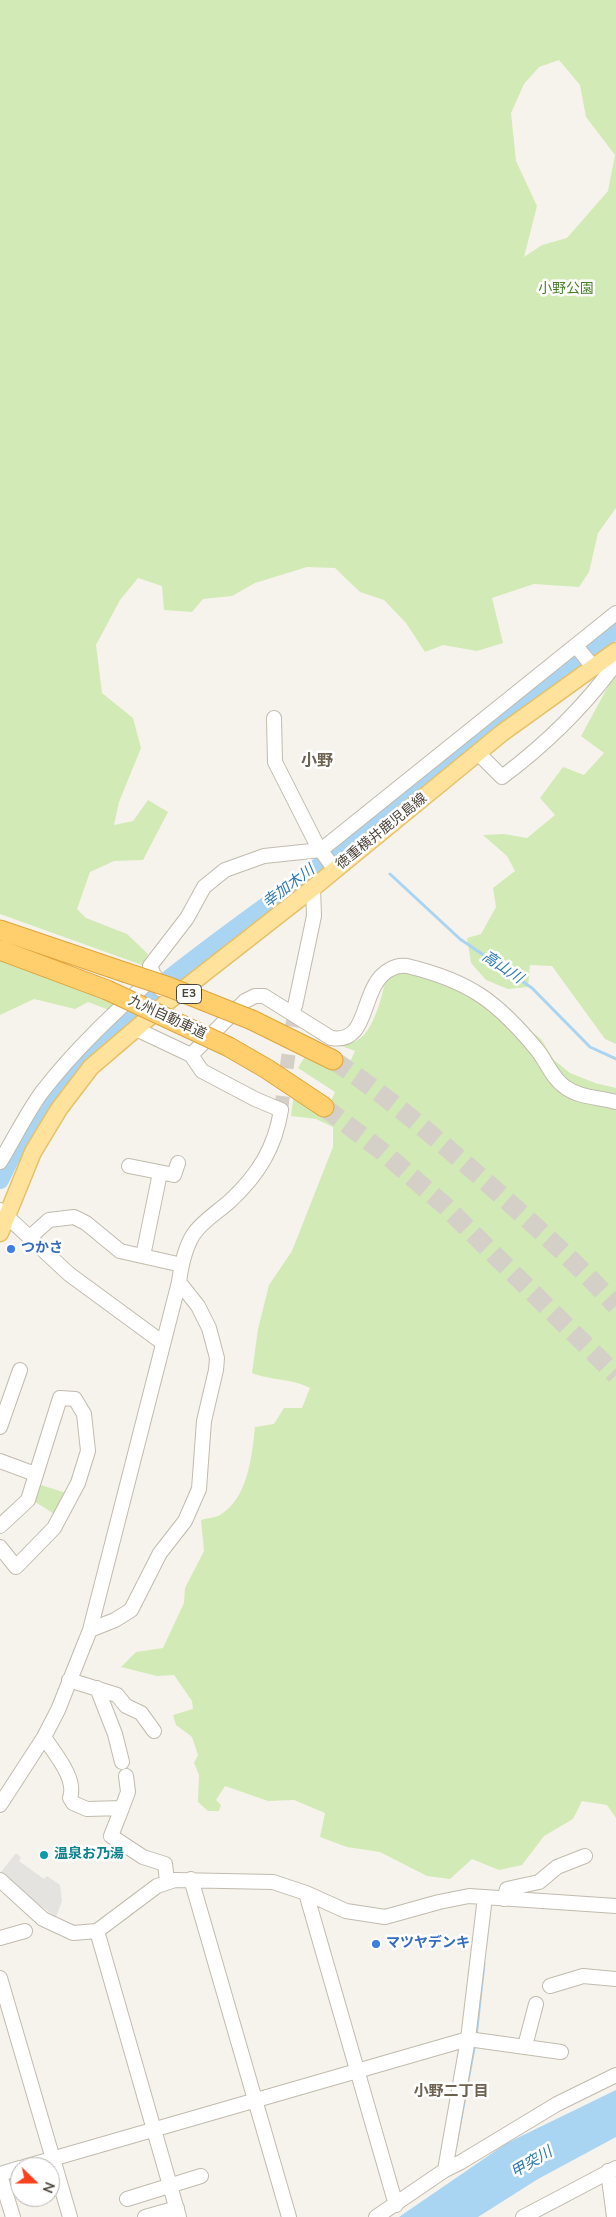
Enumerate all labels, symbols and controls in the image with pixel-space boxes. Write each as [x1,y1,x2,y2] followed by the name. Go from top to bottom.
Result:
[538,282,594,298] park label: 小野公園
[301,752,333,772] district label: 小野
[333,790,431,874] street label: 徳重横井鹿児島線
[260,862,318,912] water label: 幸加木川
[478,948,526,988] water label: 高山川
[176,984,202,1004] road number: E3
[125,993,209,1043] street label: 九州自動車道
[21,1241,63,1257] place label: つかさ
[5,1243,17,1255] marker: つかさ
[54,1847,124,1863] place label: 温泉お乃湯
[38,1849,50,1861] marker: 温泉お乃湯
[386,1936,470,1952] place label: マツヤデンキ
[370,1938,382,1950] marker: マツヤデンキ
[414,2083,488,2101] district label: 小野二丁目
[508,2144,556,2182] water label: 甲突川
[10,2157,60,2207] north arrow
[38,2179,59,2196] text: N

